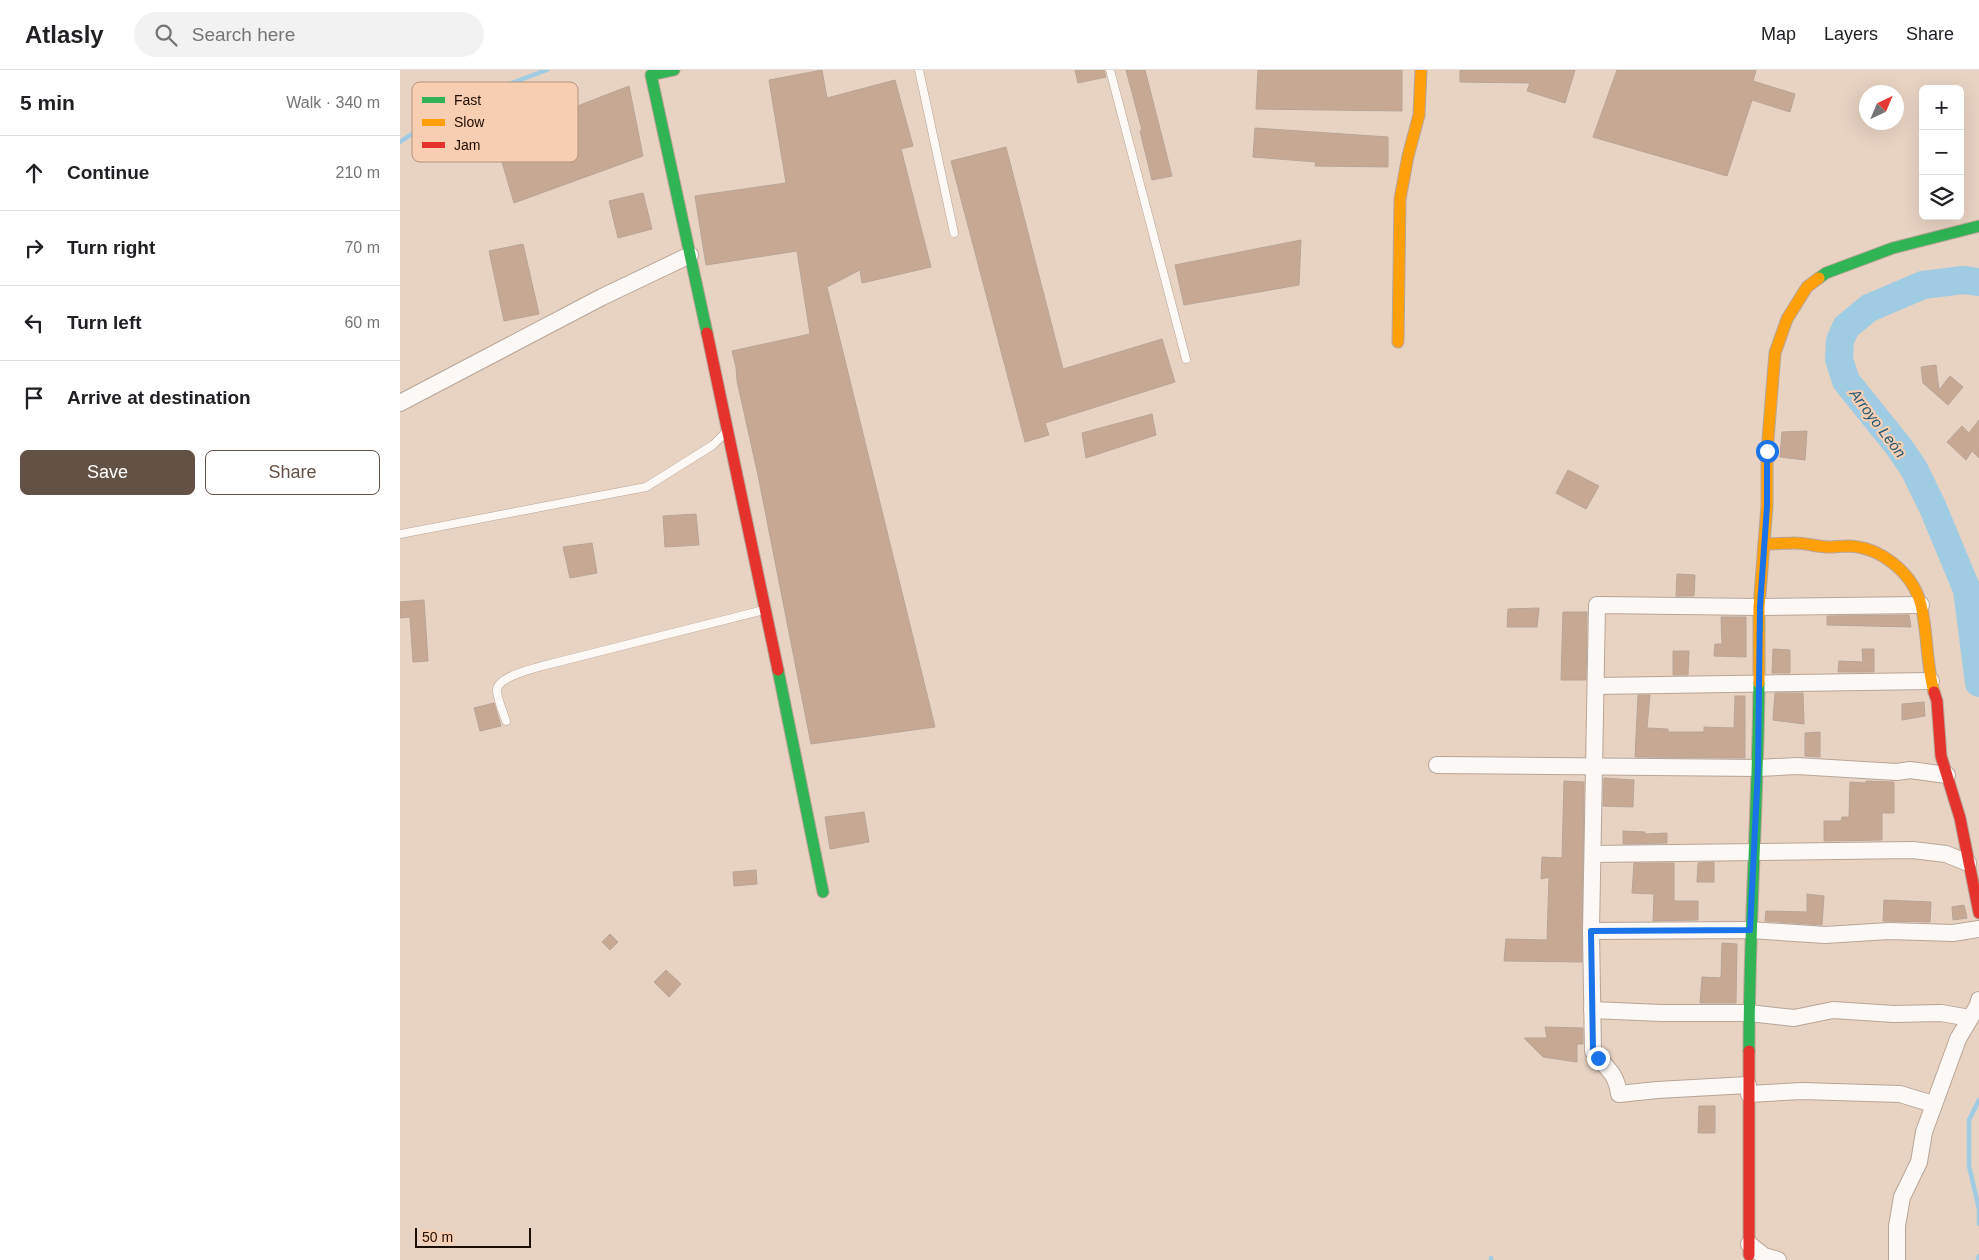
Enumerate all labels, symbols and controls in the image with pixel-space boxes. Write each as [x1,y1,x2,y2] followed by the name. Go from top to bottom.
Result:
[134,12,484,57] search box
[25,21,104,48] text: Atlasly
[152,21,180,49] icon: search
[192,24,295,45] text: Search here
[1761,24,1796,44] text: Map
[1824,24,1878,44] text: Layers
[1906,24,1954,44] text: Share
[412,82,578,162] legend
[1859,85,1904,130] north arrow
[1919,85,1964,220] map controls
[1919,85,1964,130] button: +
[20,91,75,114] text: 5 min
[454,92,481,108] text: Fast
[286,94,380,111] text: Walk · 340 m
[454,114,485,130] text: Slow
[1919,130,1964,175] button: −
[454,137,480,153] text: Jam
[20,159,48,187] icon: ahead
[67,162,149,183] text: Continue
[336,164,380,181] text: 210 m
[1919,175,1964,220] button: layers
[20,234,48,262] icon: right
[67,237,155,258] text: Turn right
[344,239,380,256] text: 70 m
[20,309,48,337] icon: left
[67,312,142,333] text: Turn left
[344,314,380,331] text: 60 m
[20,384,48,412] icon: arrive
[1846,384,1909,461] water label: Arroyo León
[67,387,251,408] text: Arrive at destination
[1756,440,1779,463] route start
[20,450,195,495] button: Save
[205,450,380,495] button: Share
[1587,1047,1610,1070] route end
[415,1225,531,1248] scale bar
[422,1229,453,1245] text: 50 m

